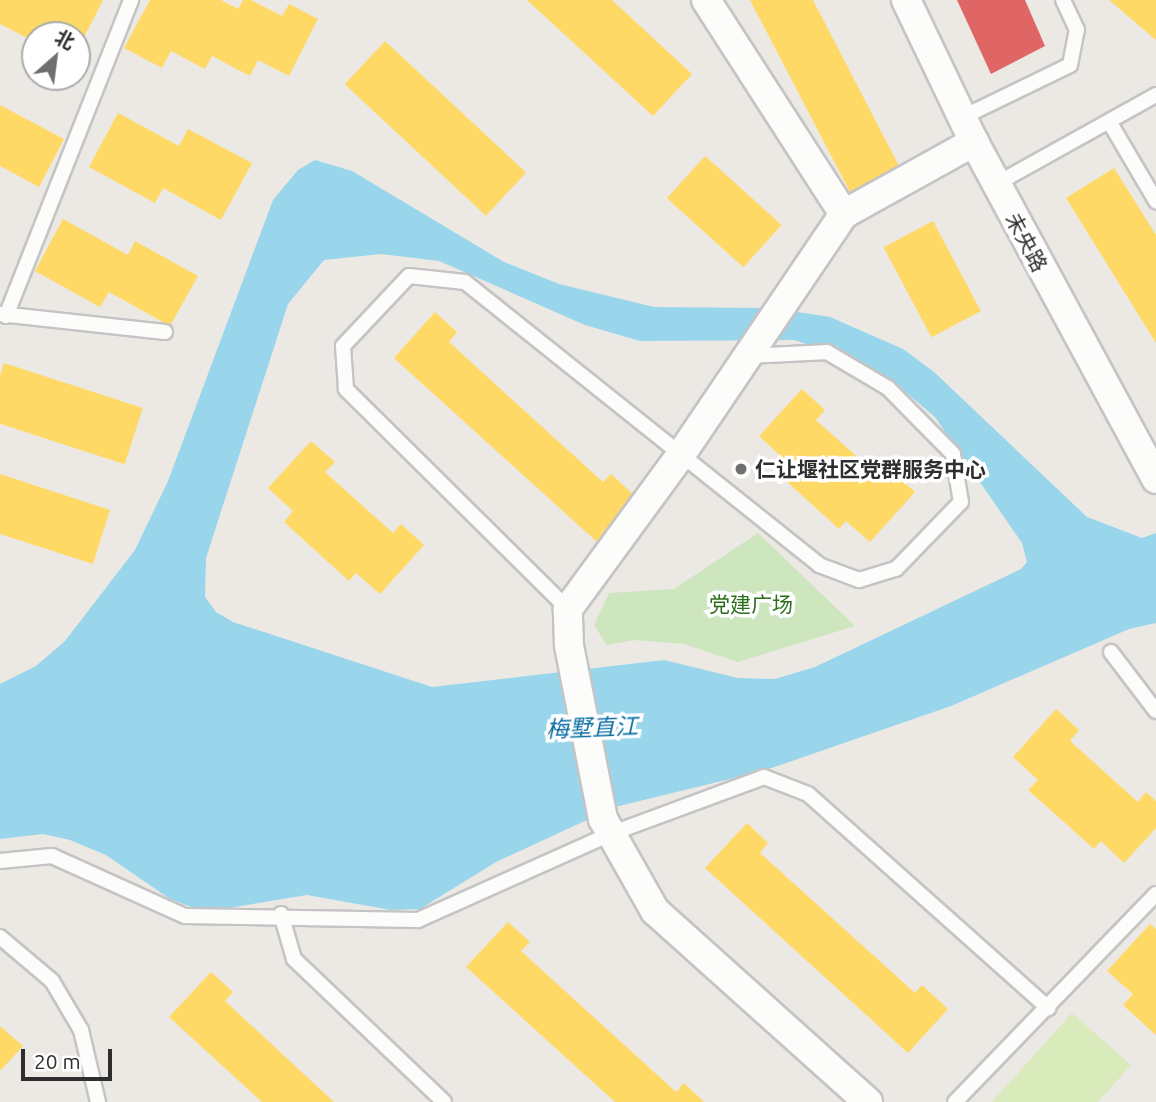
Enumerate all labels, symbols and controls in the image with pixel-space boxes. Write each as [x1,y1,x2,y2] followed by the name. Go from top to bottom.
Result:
[21,21,91,91] north arrow
[51,25,78,53] text: 北
[1001,208,1053,276] street label: 未央路
[755,456,986,482] place label: 仁让堰社区党群服务中心
[733,461,749,477] marker: 仁让堰社区党群服务中心
[709,591,793,617] park label: 党建广场
[546,713,638,743] water label: 梅墅直江
[24,1036,116,1080] scale bar
[34,1049,81,1073] text: 20 m

